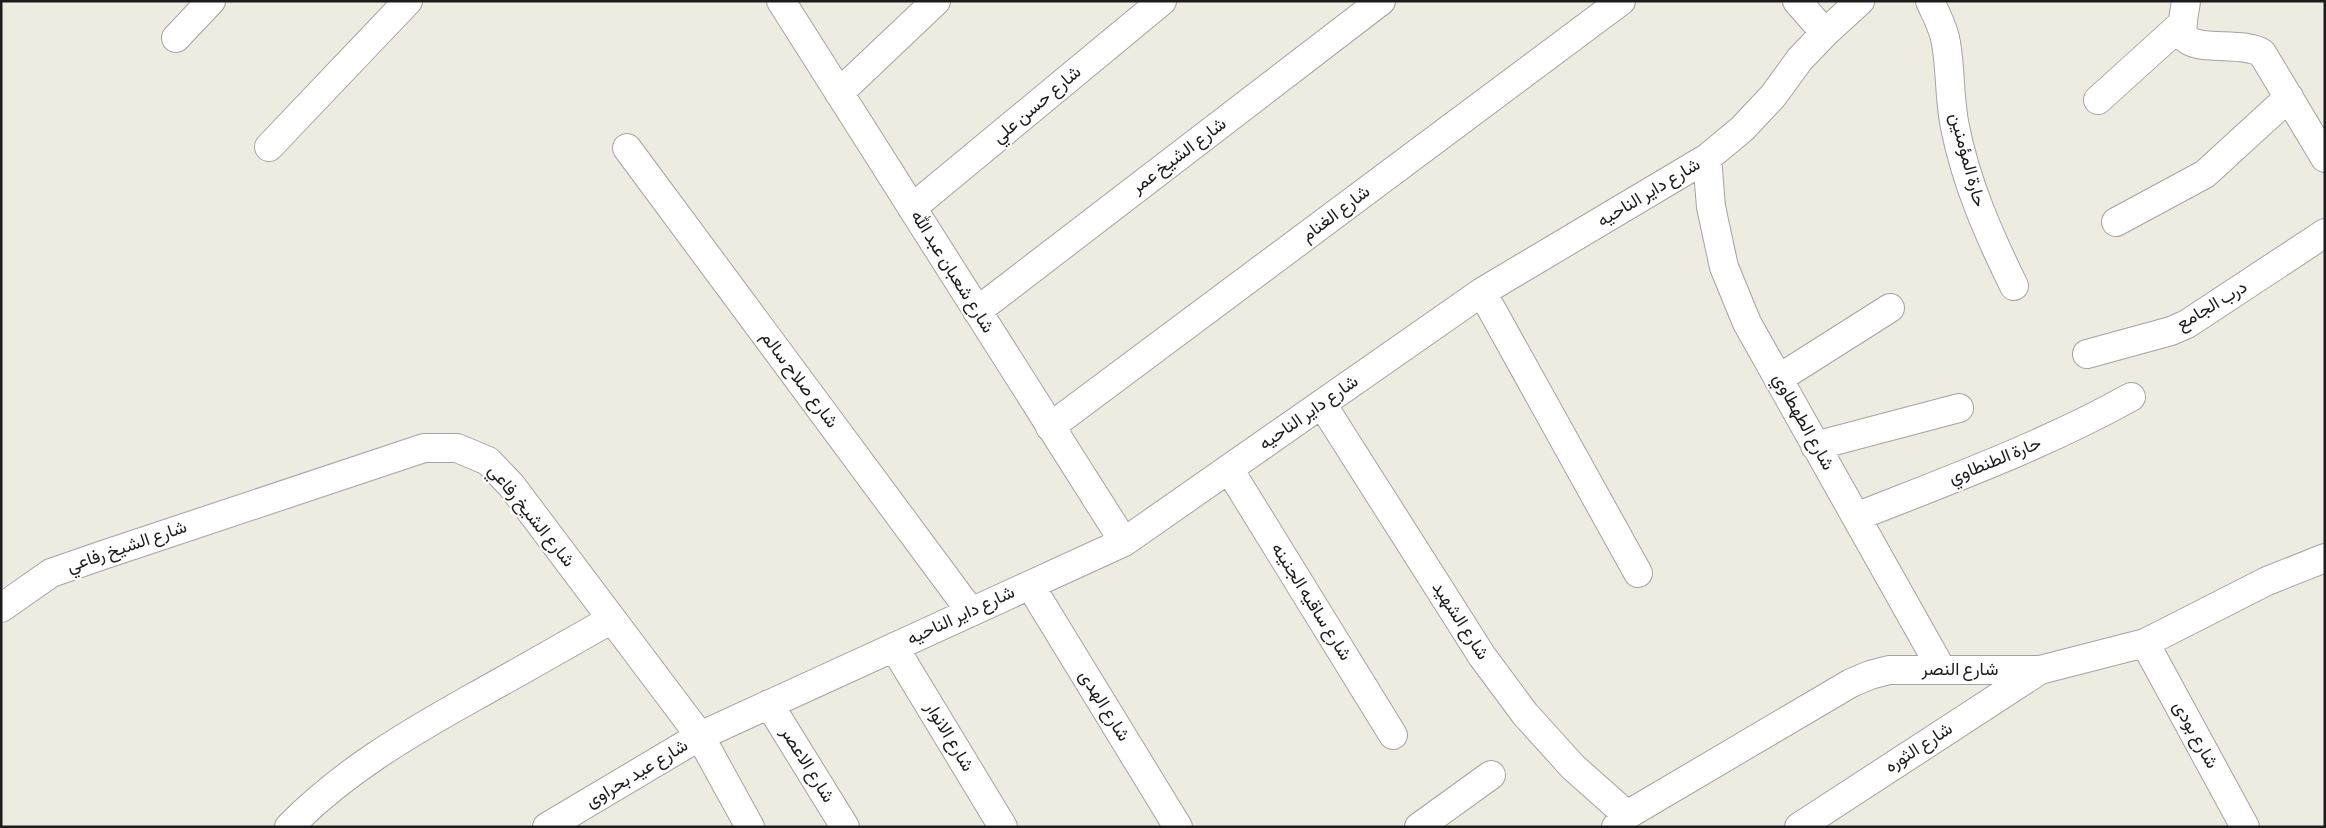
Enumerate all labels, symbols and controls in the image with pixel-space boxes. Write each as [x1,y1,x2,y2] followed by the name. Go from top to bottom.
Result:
[989,63,1088,151] street label: شارع حسن علي
[1945,111,1988,209] street label: حارة المؤمنين
[1128,115,1231,199] street label: شارع الشيخ عمر
[1595,155,1704,232] street label: شارع داير الناحيه
[1299,183,1375,247] street label: شارع الغنام
[905,206,999,337] street label: شارع شعبان عبد الله
[2174,278,2251,336] street label: درب الجامع
[755,328,841,433] street label: شارع صلاح سالم
[1765,371,1837,476] street label: شارع الطهطاوي
[1256,372,1363,455] street label: شارع داير الناحيه
[1946,434,2046,492] street label: حارة الطنطاوي
[481,462,577,574] street label: شارع الشيخ رفاعي
[65,518,191,581] street label: شارع الشيخ رفاعي
[1266,540,1354,665] street label: شارع ساقيه الجنينه
[1427,579,1492,664] street label: شارع الشهيد
[905,583,1018,651] street label: شارع داير الناحيه
[1920,661,1999,681] street label: شارع النصر
[1074,667,1133,746] street label: شارع الهدى
[919,698,977,776] street label: شارع الانوار
[2167,698,2221,773] street label: شارع بودى
[1882,720,1957,778] street label: شارع الثوره
[775,723,837,807] street label: شارع الاعصر
[583,736,692,813] street label: شارع عيد بحراوى

